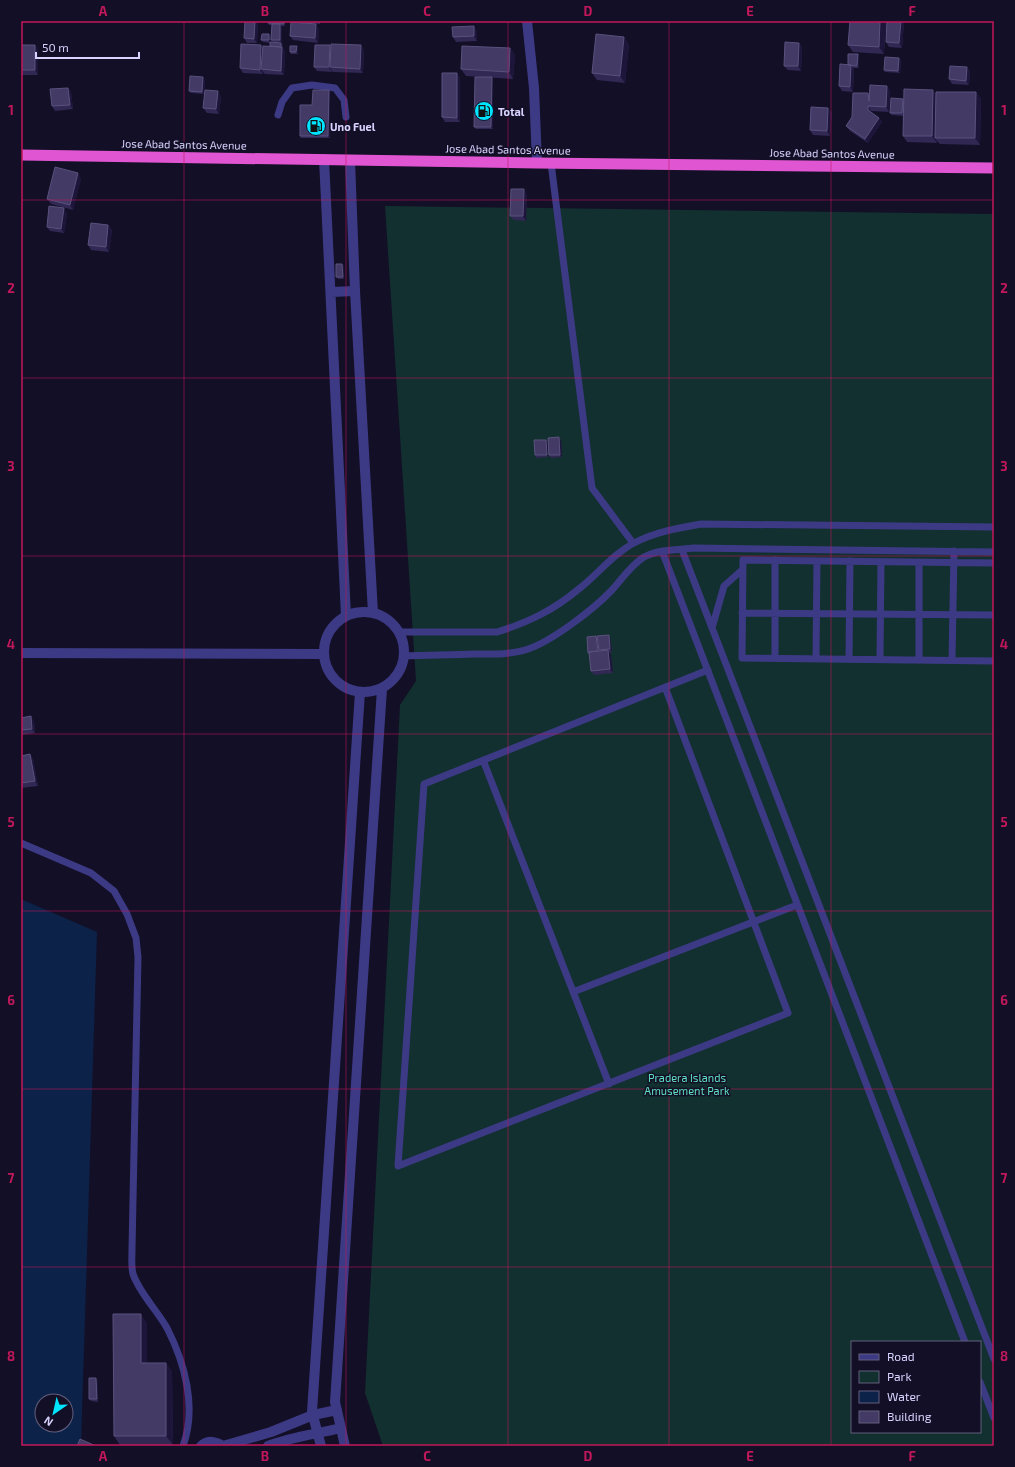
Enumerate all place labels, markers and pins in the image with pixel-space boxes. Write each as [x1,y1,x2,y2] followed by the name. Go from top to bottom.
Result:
[473,100,495,122] fuel station icon: Total
[498,105,525,118] place label: Total
[305,115,327,137] fuel station icon: Uno Fuel
[330,120,376,133] place label: Uno Fuel

